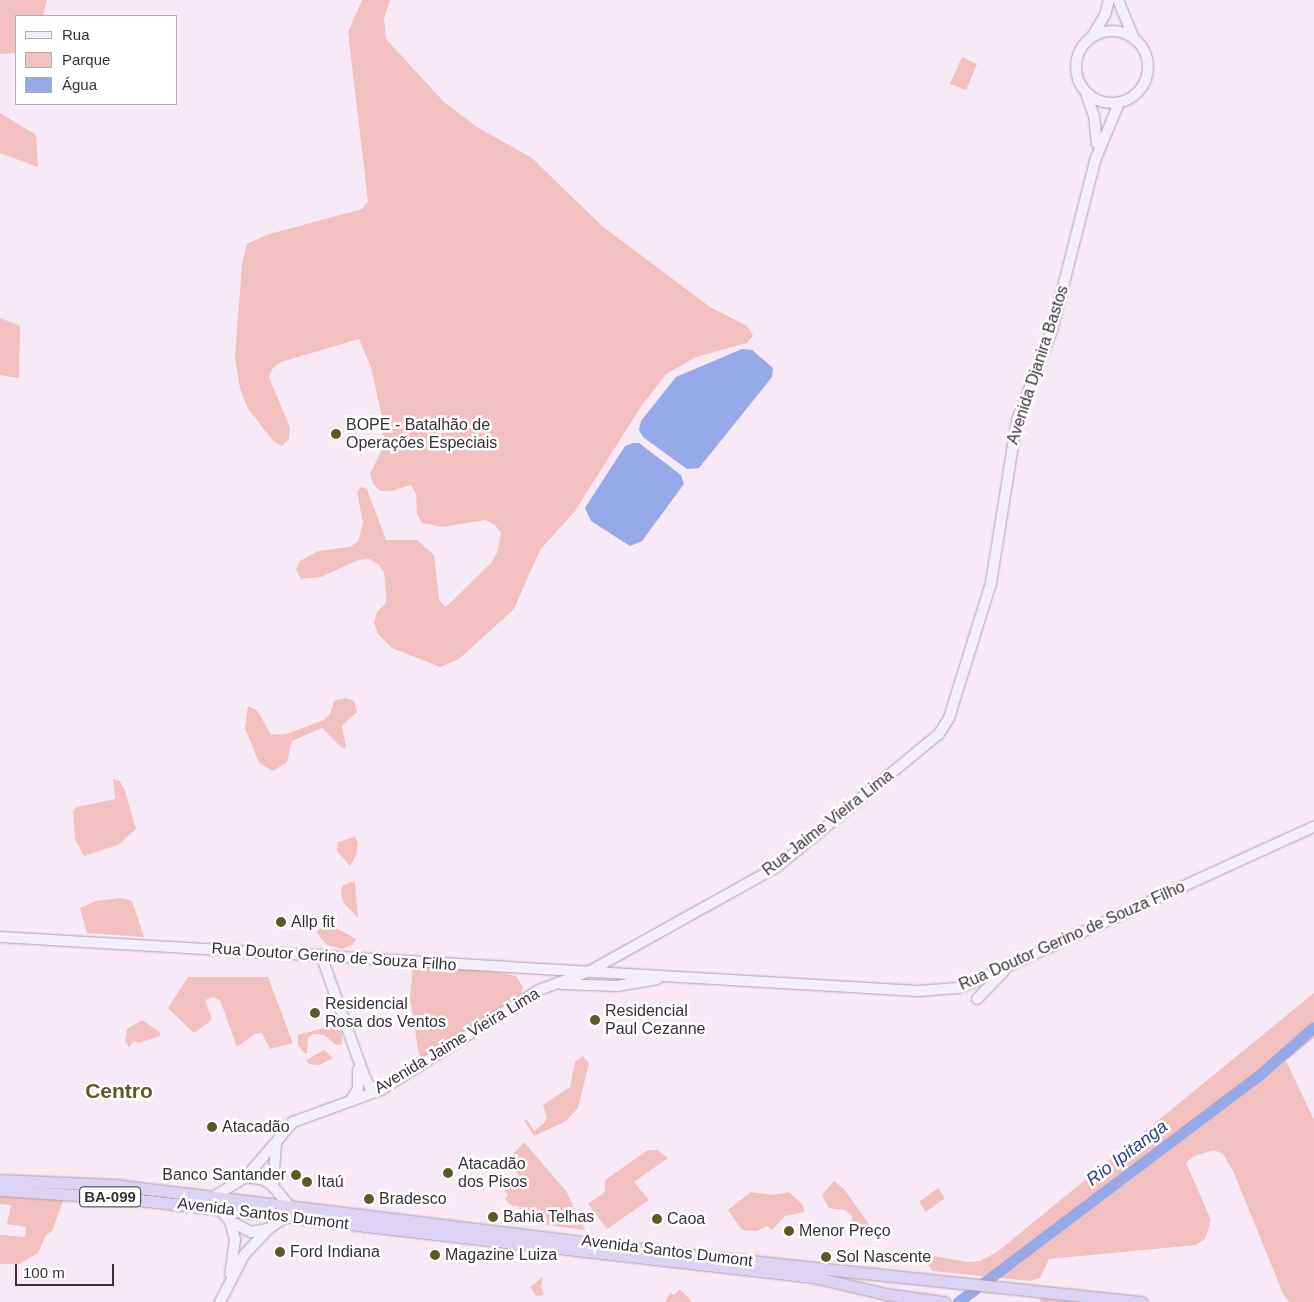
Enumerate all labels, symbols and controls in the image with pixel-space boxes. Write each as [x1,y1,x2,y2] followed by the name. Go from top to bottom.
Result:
[15,15,178,105] legend
[62,26,90,43] text: Rua
[62,51,110,68] text: Parque
[62,76,97,93] text: Água
[1003,283,1073,447] street label: Avenida Djanira Bastos
[346,415,497,453] place label: BOPE - Batalhão de Operações Especiais
[330,428,342,440] marker: BOPE - Batalhão de Operações Especiais
[759,766,897,880] street label: Rua Jaime Vieira Lima
[956,877,1188,995] street label: Rua Doutor Gerino de Souza Filho
[291,912,335,932] place label: Allp fit
[275,916,287,928] marker: Allp fit
[211,939,457,975] street label: Rua Doutor Gerino de Souza Filho
[371,984,543,1098] street label: Avenida Jaime Vieira Lima
[325,994,446,1032] place label: Residencial Rosa dos Ventos
[605,1001,706,1039] place label: Residencial Paul Cezanne
[309,1007,321,1019] marker: Residencial Rosa dos Ventos
[589,1014,601,1026] marker: Residencial Paul Cezanne
[85,1078,153,1104] district label: Centro
[1082,1115,1172,1191] water label: Rio Ipitanga
[222,1117,290,1137] place label: Atacadão
[206,1121,218,1133] marker: Atacadão
[458,1154,527,1192] place label: Atacadão dos Pisos
[162,1165,286,1185] place label: Banco Santander
[442,1167,454,1179] marker: Atacadão dos Pisos
[290,1169,302,1181] marker: Banco Santander
[317,1172,344,1192] place label: Itaú
[301,1176,313,1188] marker: Itaú
[79,1184,141,1210] road number: BA-099
[379,1189,447,1209] place label: Bradesco
[363,1193,375,1205] marker: Bradesco
[176,1194,350,1234] street label: Avenida Santos Dumont
[503,1207,595,1227] place label: Bahia Telhas
[667,1209,705,1229] place label: Caoa
[487,1211,499,1223] marker: Bahia Telhas
[651,1213,663,1225] marker: Caoa
[799,1221,891,1241] place label: Menor Preço
[783,1225,795,1237] marker: Menor Preço
[580,1231,754,1271] street label: Avenida Santos Dumont
[290,1242,380,1262] place label: Ford Indiana
[445,1245,557,1265] place label: Magazine Luiza
[274,1246,286,1258] marker: Ford Indiana
[836,1247,931,1267] place label: Sol Nascente
[429,1249,441,1261] marker: Magazine Luiza
[820,1251,832,1263] marker: Sol Nascente
[18,1254,116,1286] scale bar
[23,1264,65,1281] text: 100 m

